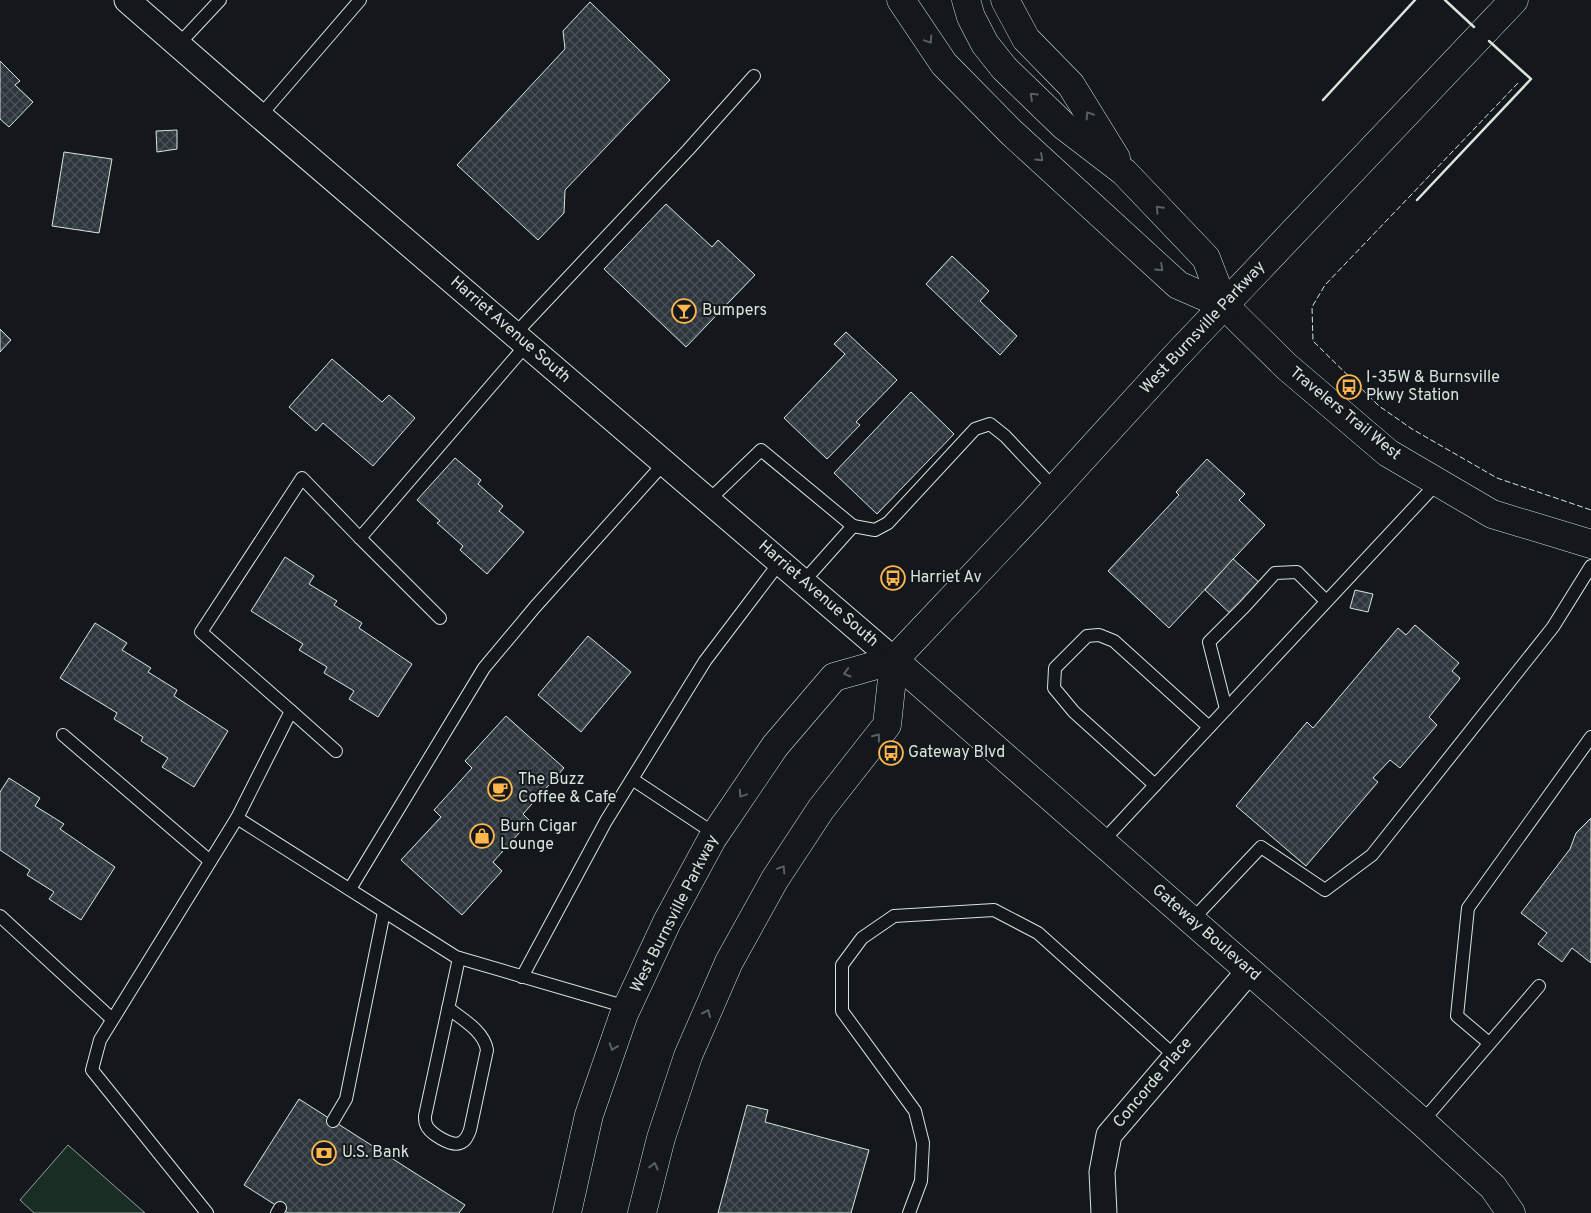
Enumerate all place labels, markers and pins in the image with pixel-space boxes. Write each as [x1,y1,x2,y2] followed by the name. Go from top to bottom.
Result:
[671,298,697,324] bar icon: Bumpers
[702,301,767,321] place label: Bumpers
[1366,368,1500,406] place label: I-35W & Burnsville Pkwy Station
[1336,374,1362,400] bus stop icon: I-35W & Burnsville Pkwy Station
[880,565,906,591] bus stop icon: Harriet Av
[910,568,982,588] place label: Harriet Av
[878,740,904,766] bus stop icon: Gateway Blvd
[908,743,1005,763] place label: Gateway Blvd
[518,770,616,808] place label: The Buzz Coffee & Cafe
[487,776,513,802] cafe icon: The Buzz Coffee & Cafe
[500,817,577,855] place label: Burn Cigar Lounge
[469,823,495,849] shop icon: Burn Cigar Lounge
[311,1140,337,1166] bank icon: U.S. Bank
[342,1143,409,1163] place label: U.S. Bank

